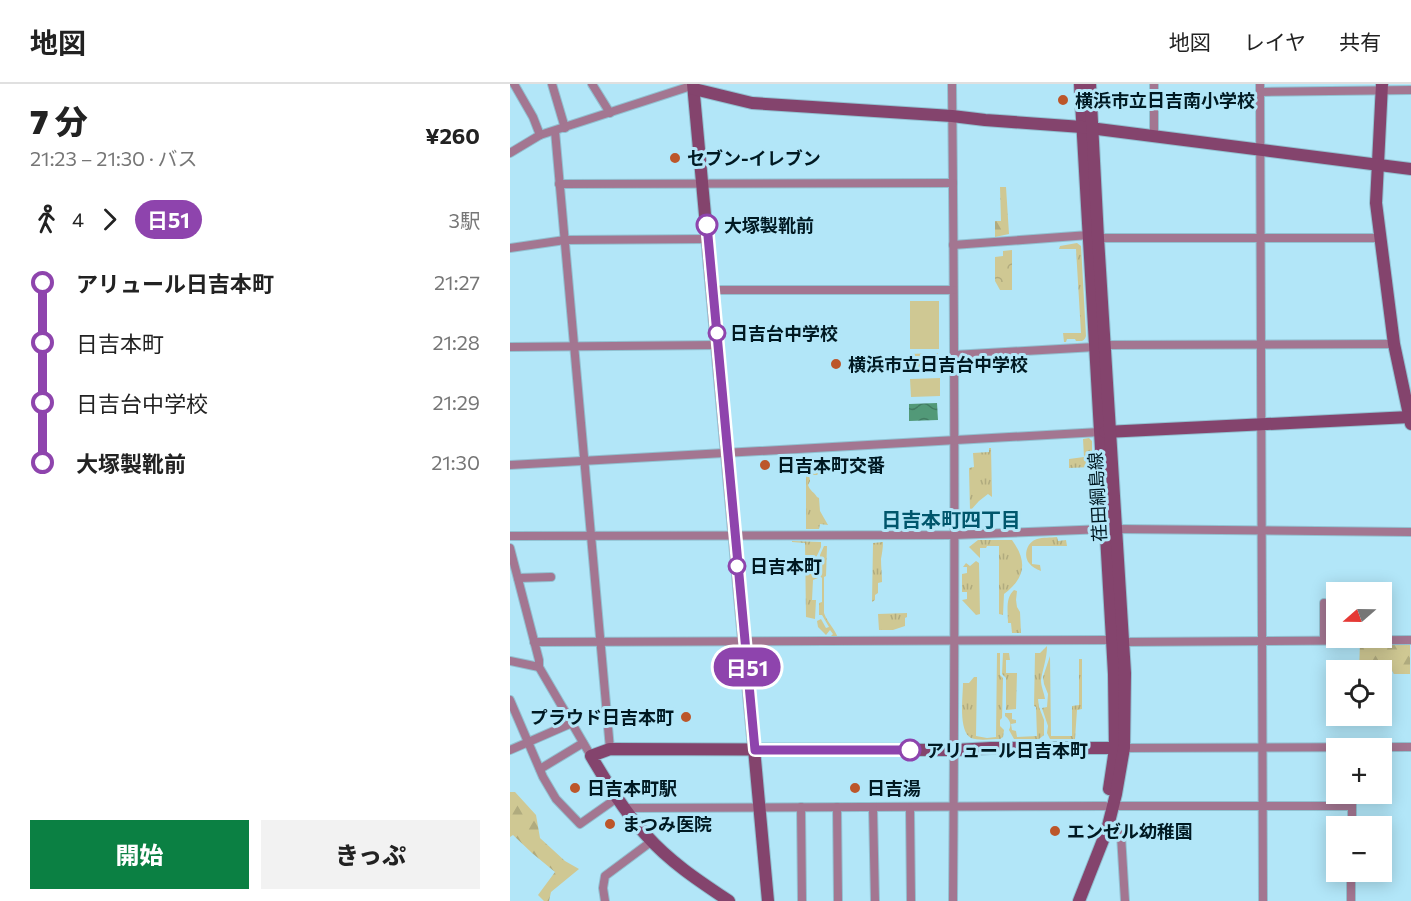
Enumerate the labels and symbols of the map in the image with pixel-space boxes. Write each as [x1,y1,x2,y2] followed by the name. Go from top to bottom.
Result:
[1075,89,1255,111] place label: 横浜市立日吉南小学校
[1056,93,1070,107] marker: 横浜市立日吉南小学校
[687,147,821,169] place label: セブン-イレブン
[668,151,682,165] marker: セブン-イレブン
[696,214,718,236] marker: 大塚製靴前
[724,214,814,236] place label: 大塚製靴前
[730,322,838,344] place label: 日吉台中学校
[708,324,726,342] marker: 日吉台中学校
[848,353,1028,375] place label: 横浜市立日吉台中学校
[829,357,843,371] marker: 横浜市立日吉台中学校
[1084,451,1110,543] street label: 荏田綱島線
[777,454,885,476] place label: 日吉本町交番
[758,458,772,472] marker: 日吉本町交番
[881,507,1021,531] district label: 日吉本町四丁目
[750,555,822,577] place label: 日吉本町
[728,557,746,575] marker: 日吉本町
[1326,582,1392,648] north arrow
[712,648,782,686] line badge: 日51
[530,706,674,728] place label: プラウド日吉本町
[679,710,693,724] marker: プラウド日吉本町
[899,739,921,761] marker: アリュール日吉本町
[926,739,1088,761] place label: アリュール日吉本町
[587,777,677,799] place label: 日吉本町駅
[867,777,921,799] place label: 日吉湯
[568,781,582,795] marker: 日吉本町駅
[848,781,862,795] marker: 日吉湯
[622,813,712,835] place label: まつみ医院
[603,817,617,831] marker: まつみ医院
[1067,820,1193,842] place label: エンゼル幼稚園
[1048,824,1062,838] marker: エンゼル幼稚園

